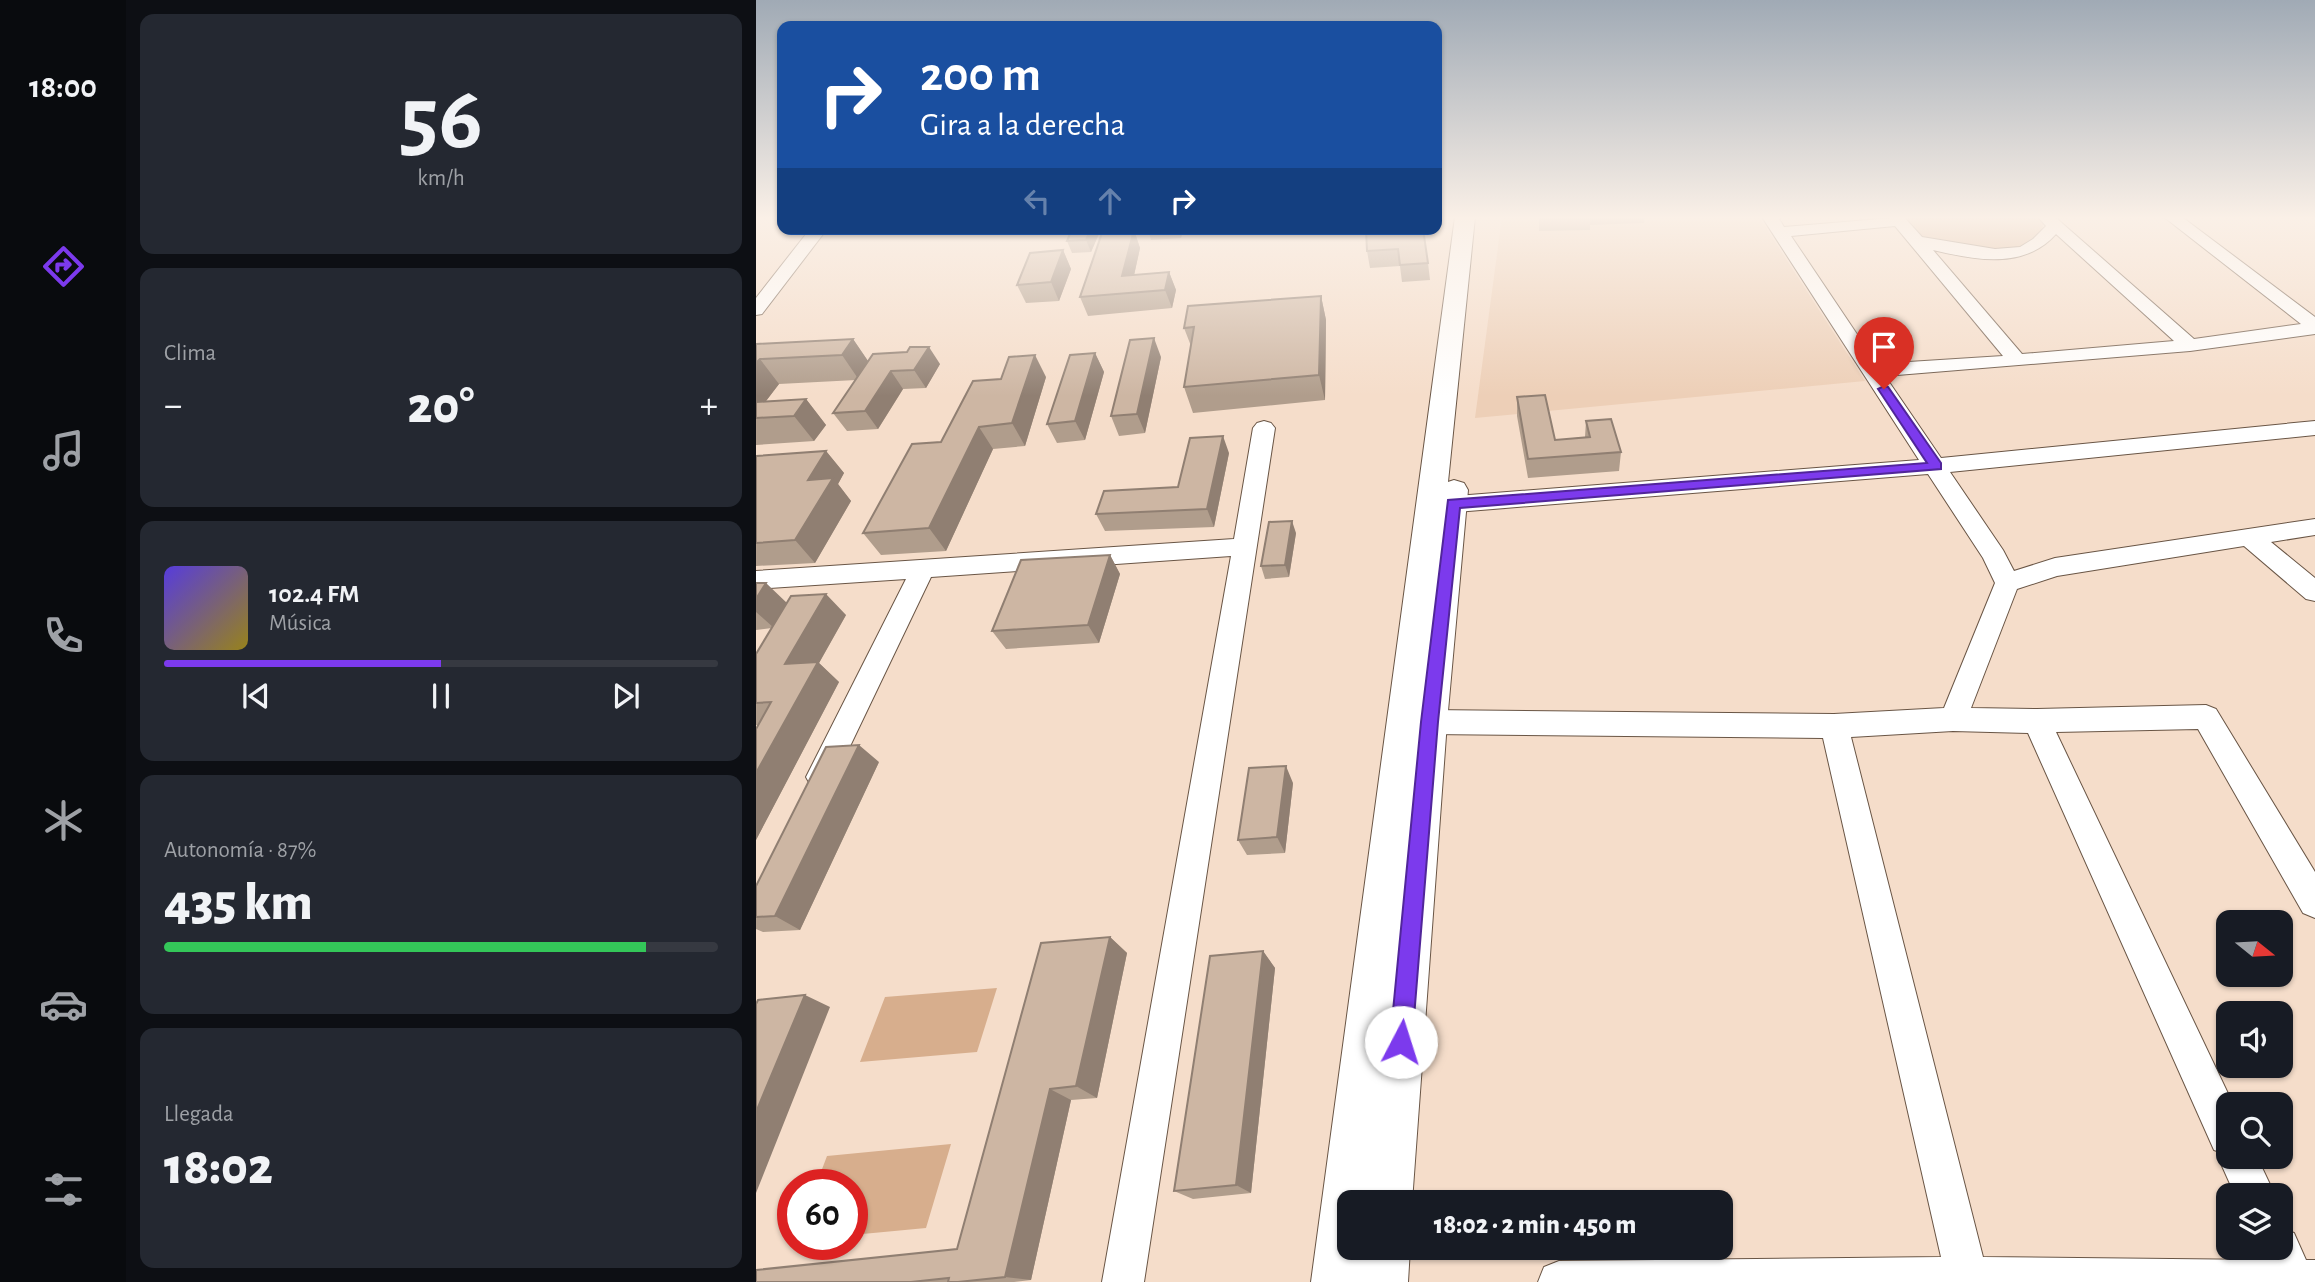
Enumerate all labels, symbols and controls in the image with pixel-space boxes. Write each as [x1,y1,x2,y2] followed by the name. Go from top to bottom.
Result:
[805,49,896,140] icon: right
[920,51,1041,100] text: 200 m
[29,71,97,103] text: 18:00
[399,74,483,165] text: 56
[920,109,1125,141] text: Gira a la derecha
[417,167,465,190] text: km/h
[1018,182,1056,220] icon: left
[1091,182,1129,220] icon: ahead
[1164,182,1202,220] icon: right
[39,242,88,291] icon: directions
[1854,317,1914,389] pin
[1865,328,1903,366] icon: arrive
[164,342,216,365] text: Clima
[407,380,475,432] text: 20°
[164,387,182,425] text: −
[700,387,718,425] text: +
[39,426,88,475] icon: music
[269,581,359,607] text: 102.4 FM
[39,611,88,660] icon: phone
[269,612,332,635] text: Música
[237,677,275,715] icon: previous
[422,677,460,715] icon: pause
[607,677,645,715] icon: next
[39,796,88,845] icon: climate
[164,839,316,862] text: Autonomía · 87%
[164,877,313,929] text: 435 km
[2216,910,2292,987] north arrow
[2216,910,2293,1260] map controls
[39,980,88,1029] icon: car
[2216,1001,2293,1078] button: sound
[1364,1005,1438,1079] position arrow
[2216,1092,2293,1169] button: search
[164,1103,234,1126] text: Llegada
[164,1141,273,1193] text: 18:02
[39,1165,88,1214] icon: filters
[777,1169,868,1260] speed limit sign: 60
[2216,1183,2293,1260] button: layers
[1434,1212,1636,1238] text: 18:02 · 2 min · 450 m

